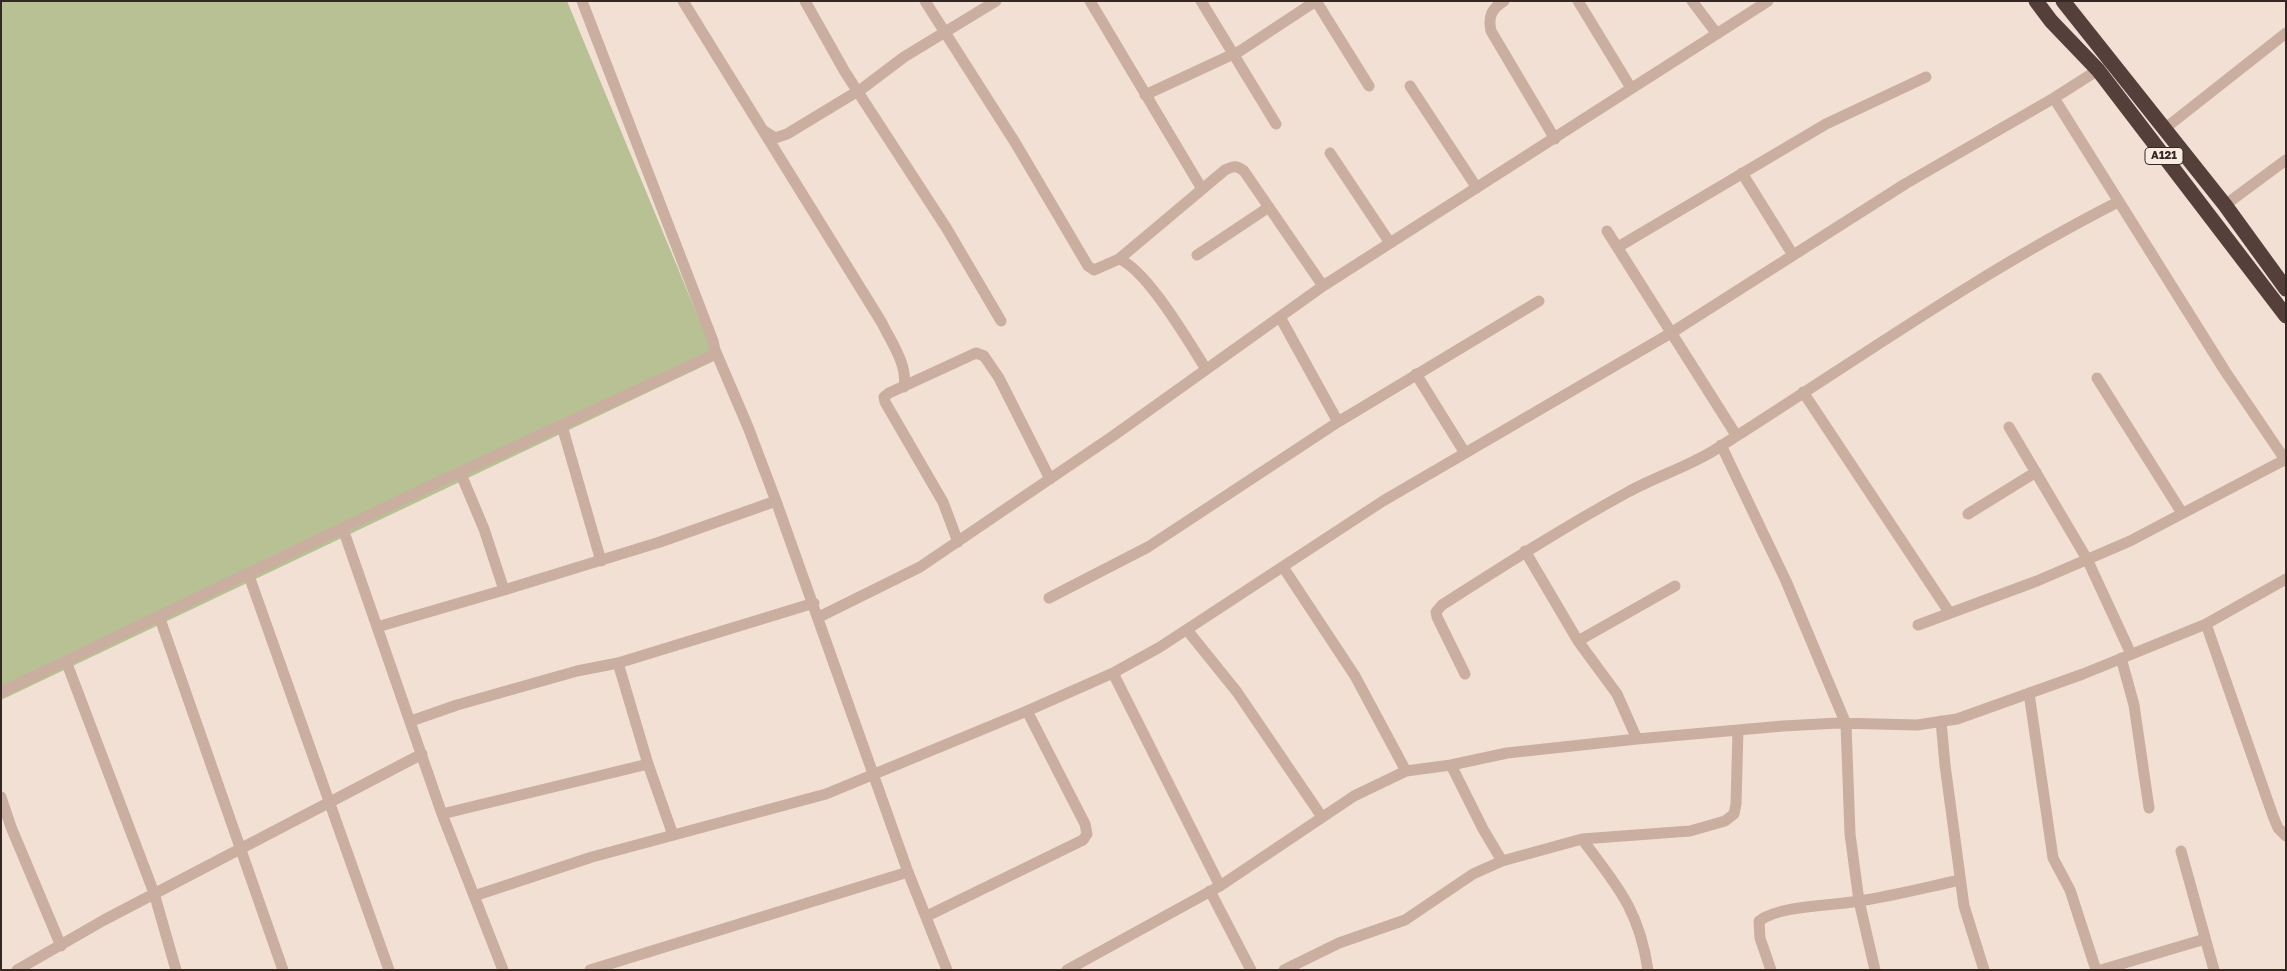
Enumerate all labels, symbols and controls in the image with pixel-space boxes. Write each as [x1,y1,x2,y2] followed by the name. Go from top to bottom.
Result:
[2145,148,2183,164] road number: A121

